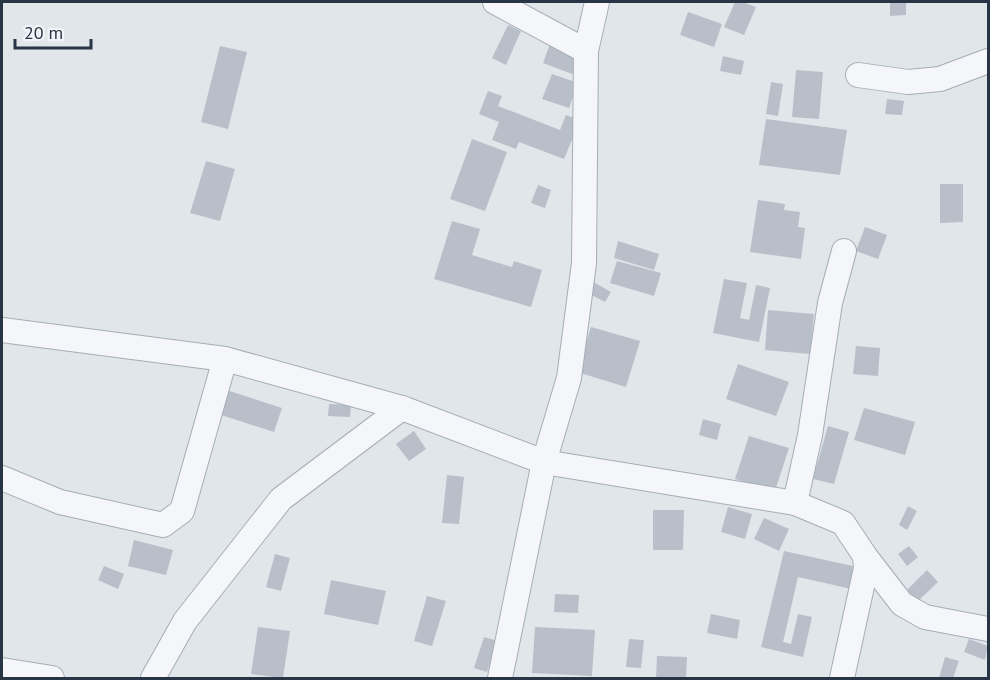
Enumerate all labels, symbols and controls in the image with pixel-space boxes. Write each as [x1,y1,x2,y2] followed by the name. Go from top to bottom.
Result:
[15,12,92,50] scale bar
[24,21,63,44] text: 20 m

